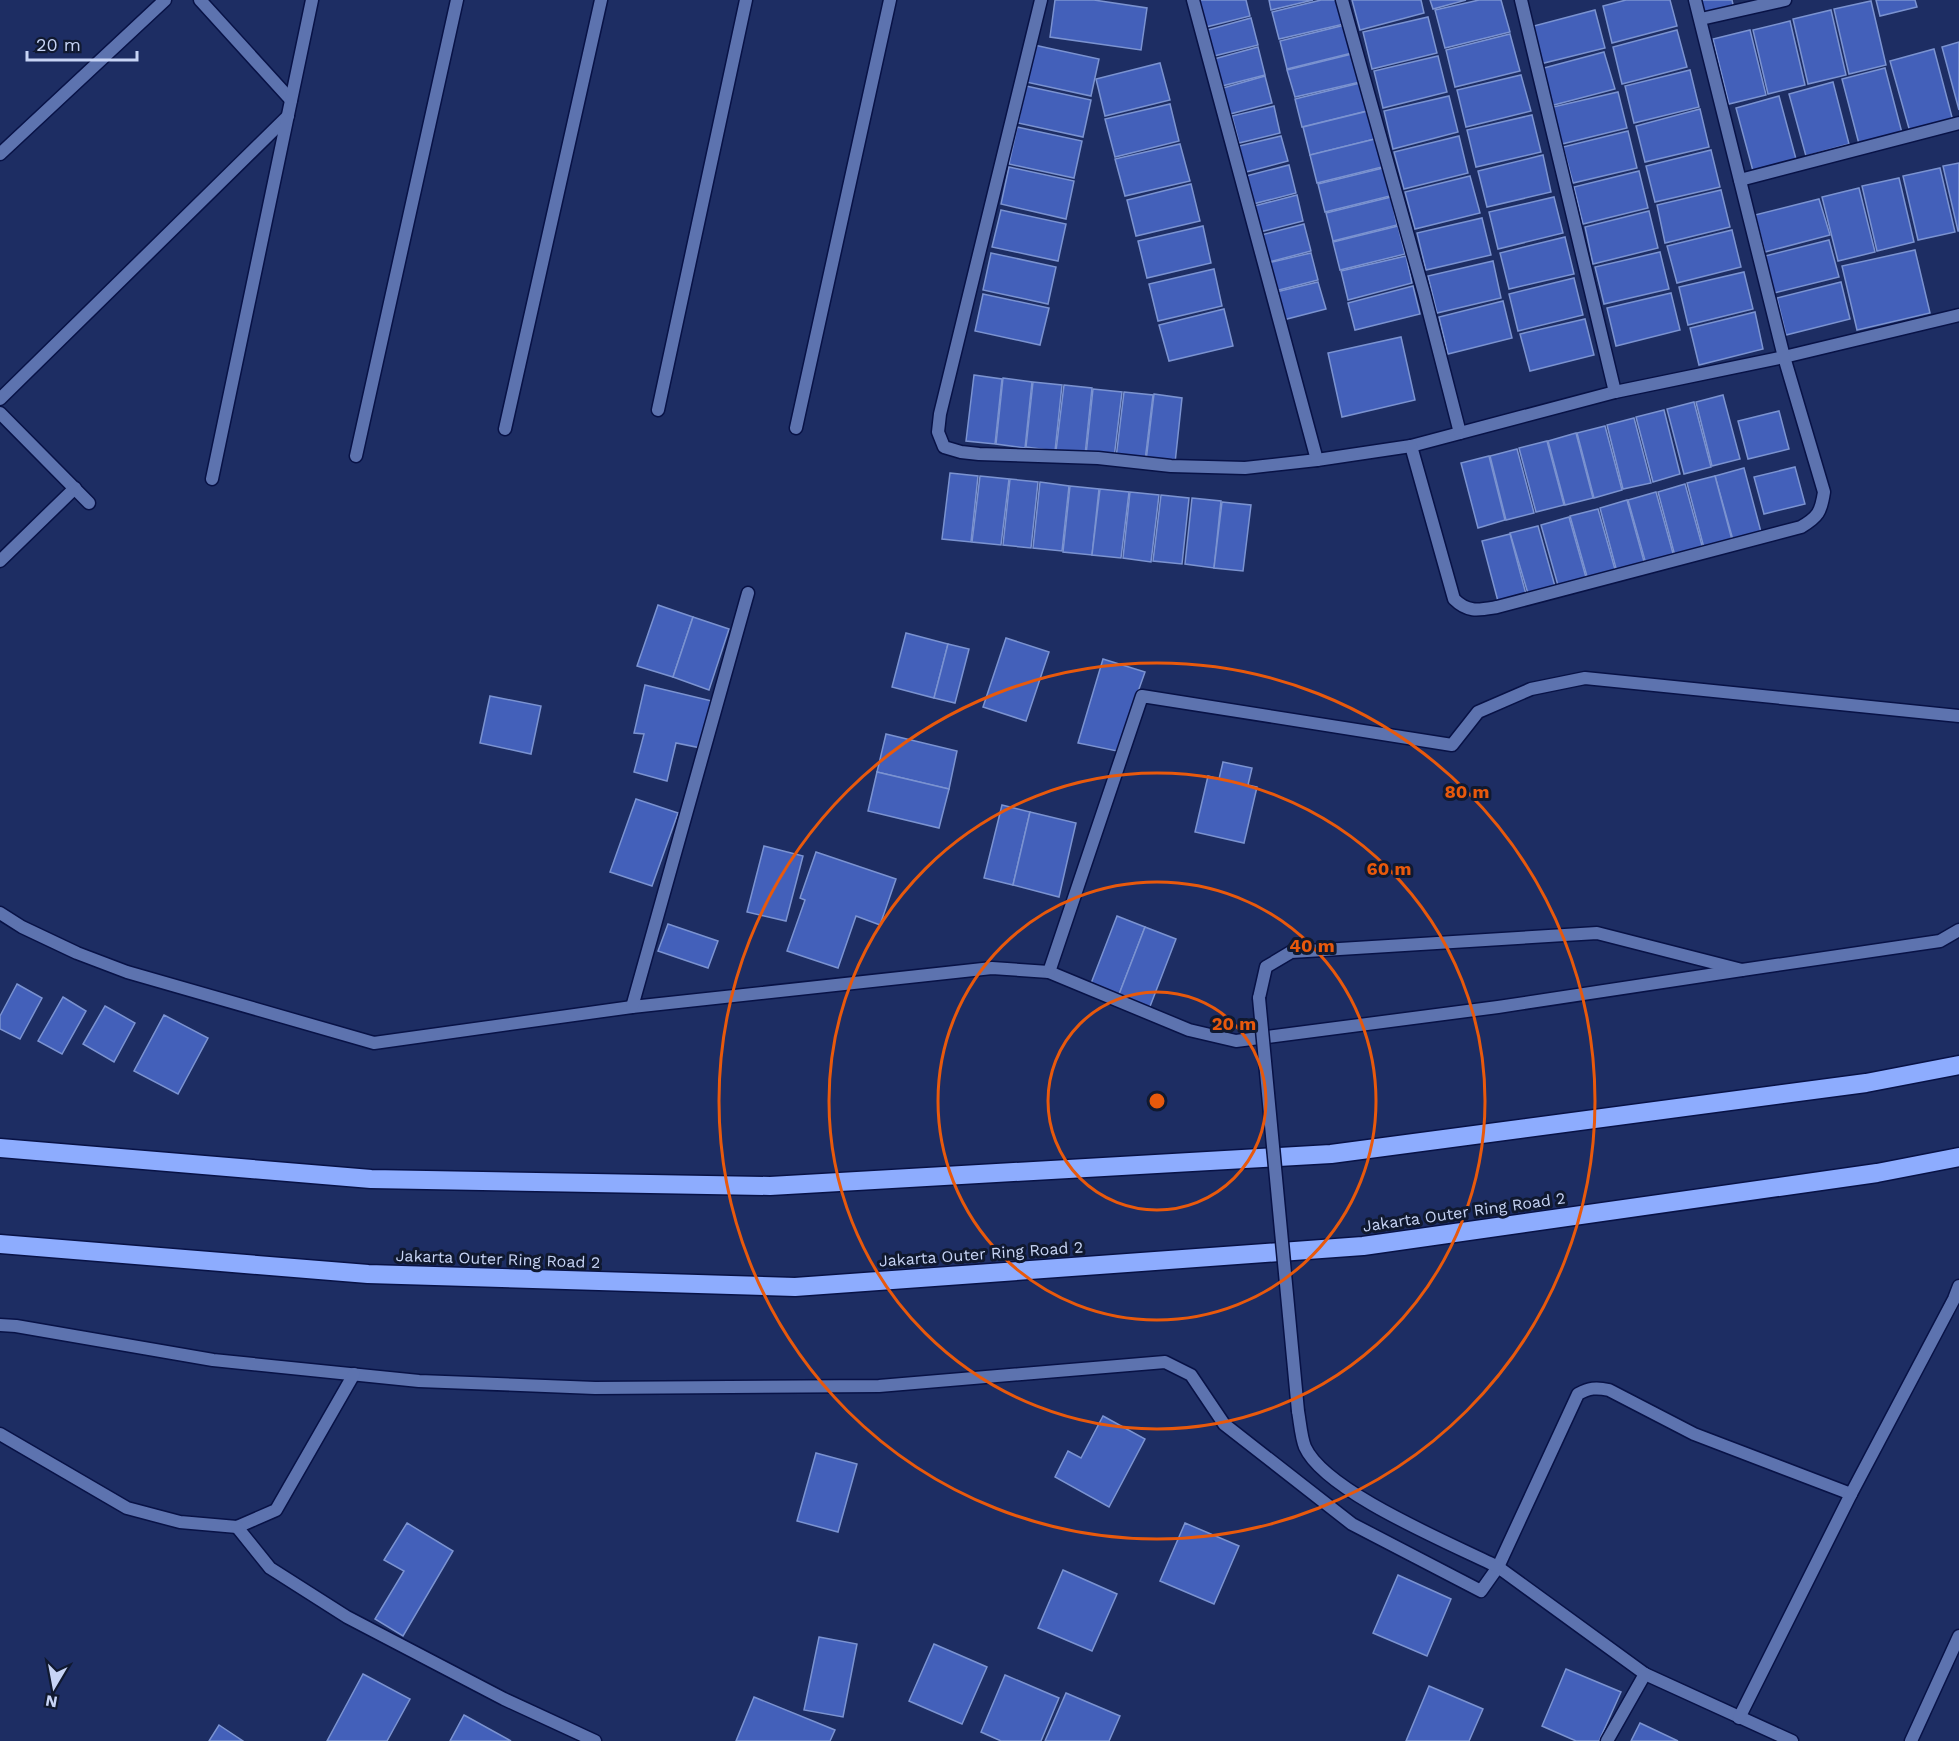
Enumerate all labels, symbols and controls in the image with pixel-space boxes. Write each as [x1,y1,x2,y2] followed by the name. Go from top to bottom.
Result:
[27,24,136,62] scale bar
[36,34,81,55] text: 20 m
[1445,781,1489,802] text: 80 m
[1367,858,1411,879] text: 60 m
[1289,935,1335,956] text: 40 m
[1212,1013,1256,1034] text: 20 m
[1147,1091,1167,1111] centre of rings
[1361,1188,1567,1236] street label: Jakarta Outer Ring Road 2
[878,1237,1084,1271] street label: Jakarta Outer Ring Road 2
[395,1246,601,1272] street label: Jakarta Outer Ring Road 2
[24,1657,84,1717] north arrow
[44,1691,59,1712] text: N

